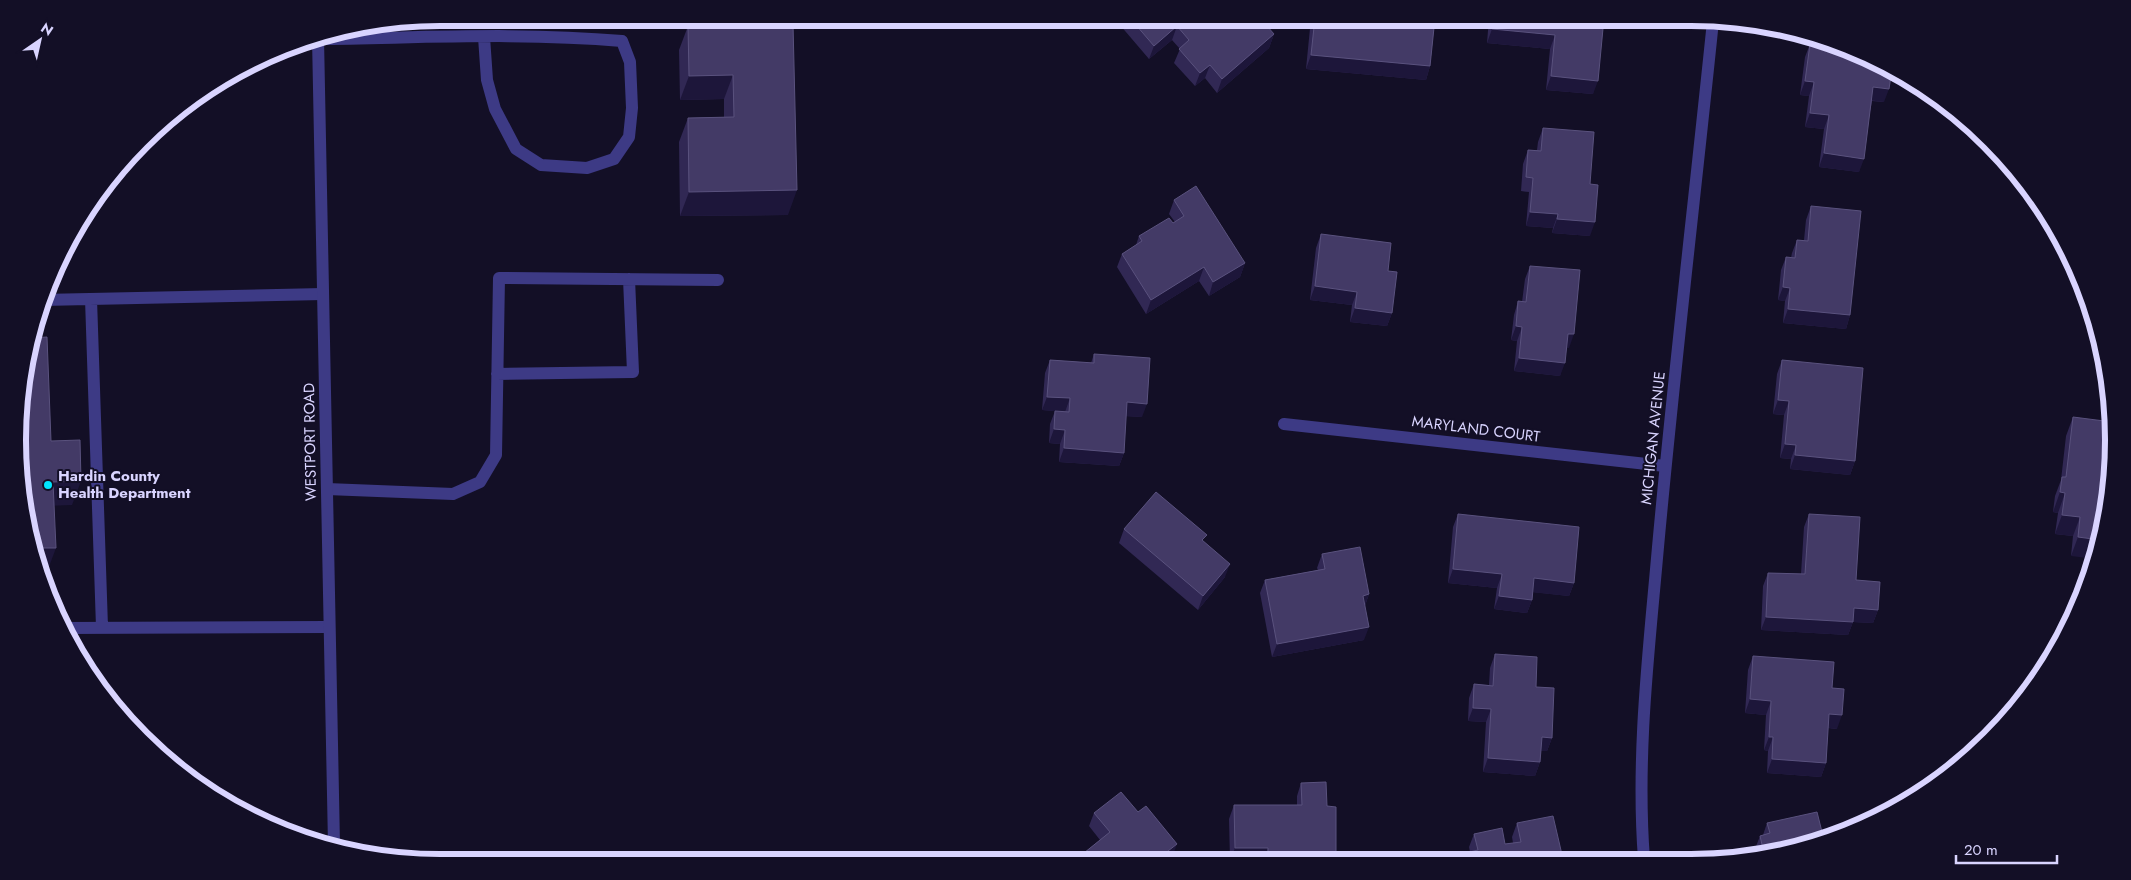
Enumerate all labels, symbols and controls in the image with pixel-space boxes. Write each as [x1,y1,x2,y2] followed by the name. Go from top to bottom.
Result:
[15,15,65,65] north arrow
[37,18,57,41] text: N
[1635,370,1671,506] street label: MICHIGAN AVENUE
[298,383,322,501] street label: WESTPORT ROAD
[1411,410,1541,448] street label: MARYLAND COURT
[58,465,191,504] place label: Hardin County Health Department
[42,479,54,491] marker: Hardin County Health Department
[1956,832,2057,864] scale bar
[1964,839,1998,861] text: 20 m

